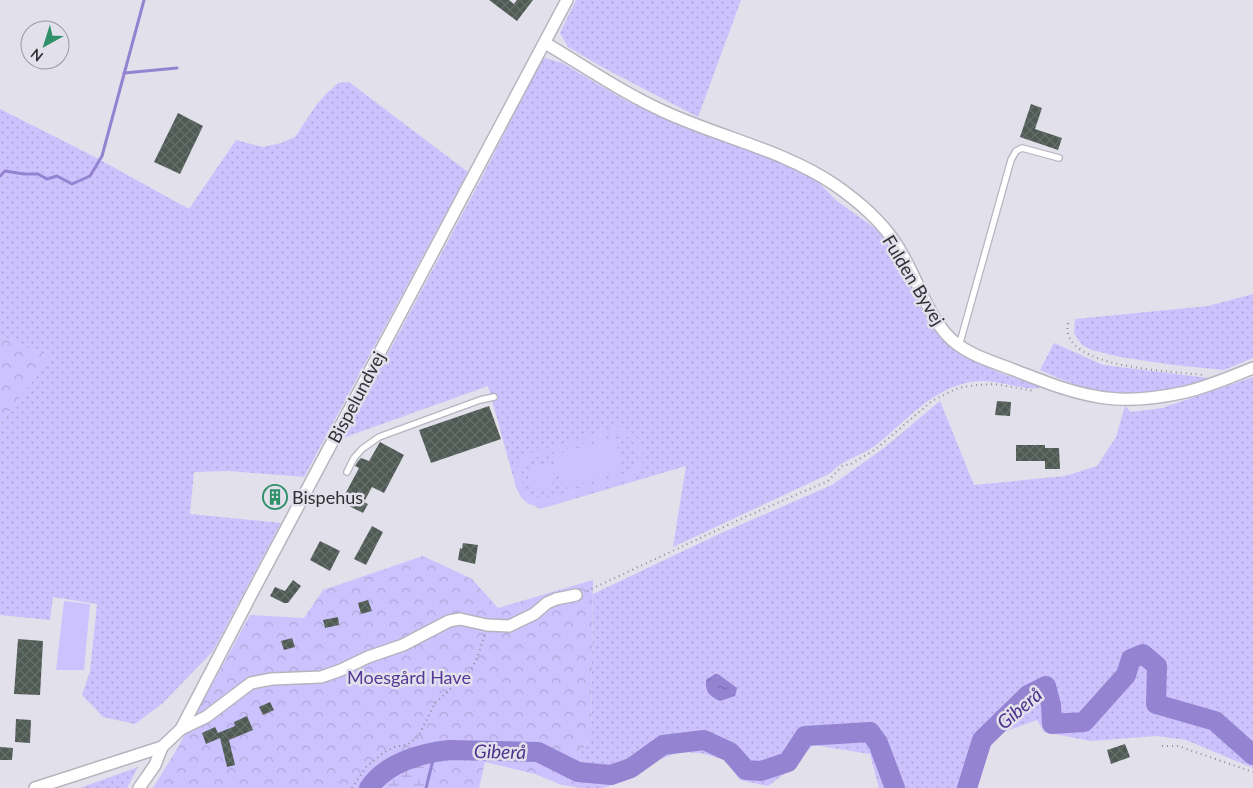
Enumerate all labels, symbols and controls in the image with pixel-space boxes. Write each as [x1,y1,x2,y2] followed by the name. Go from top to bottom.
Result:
[20,20,70,70] north arrow
[27,45,46,65] text: N
[878,231,950,329] street label: Fulden Byvej
[323,347,389,447] street label: Bispelundvej
[262,484,288,510] building icon: Bispehus
[292,486,363,508] place label: Bispehus
[347,666,471,688] park label: Moesgård Have
[992,682,1046,734] water label: Giberå
[474,739,526,763] water label: Giberå

